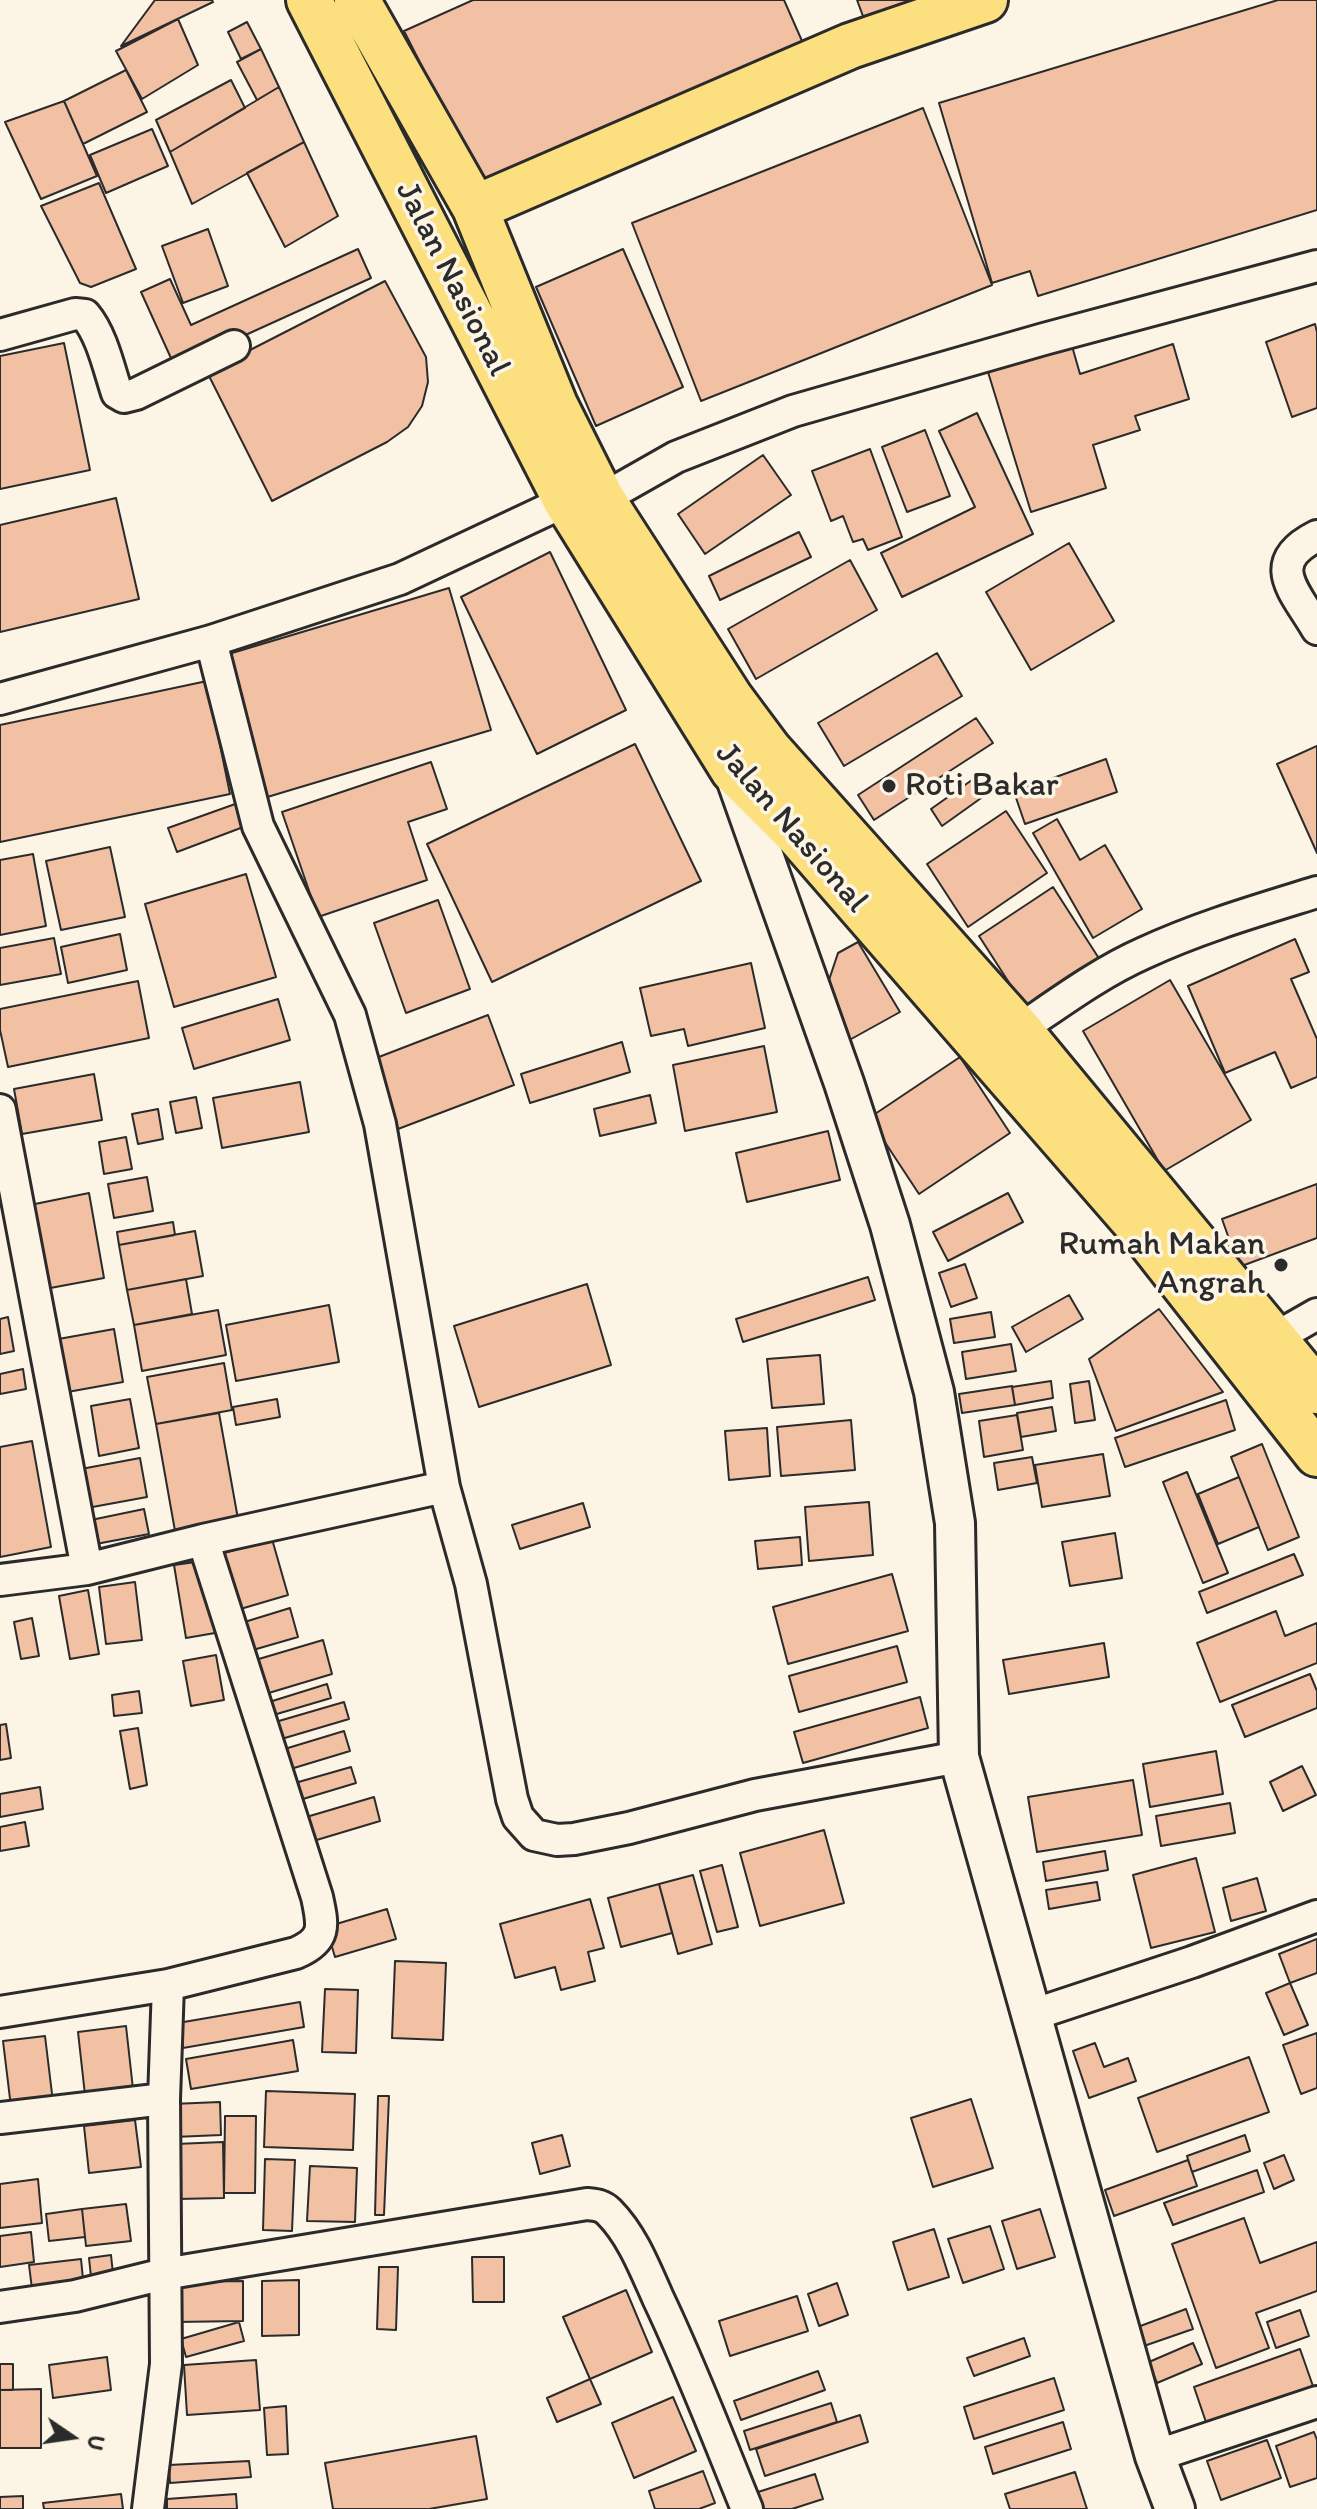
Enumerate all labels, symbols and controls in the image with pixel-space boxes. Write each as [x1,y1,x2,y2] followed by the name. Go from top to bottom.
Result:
[385,175,519,383] street label: Jalan Nasional
[706,734,876,922] street label: Jalan Nasional
[905,766,1059,806] place label: Roti Bakar
[880,777,898,795] marker: Roti Bakar
[1058,1225,1265,1304] place label: Rumah Makan Angrah
[1272,1256,1290,1274] marker: Rumah Makan Angrah
[32,2397,112,2477] north arrow
[81,2432,111,2453] text: U

